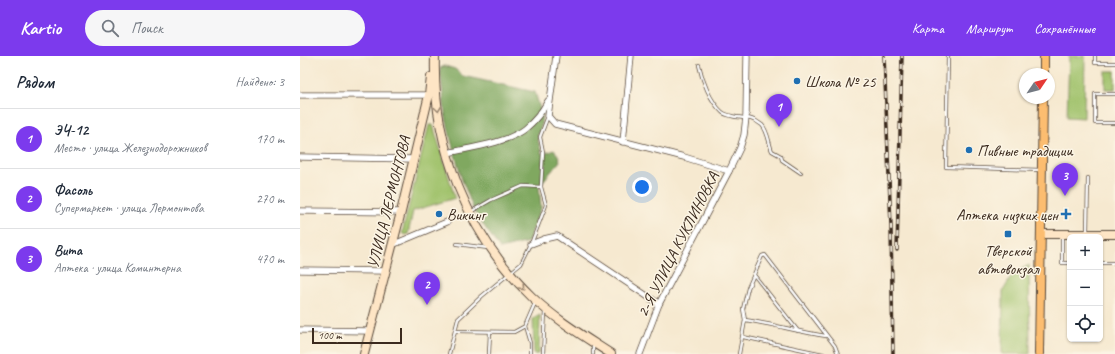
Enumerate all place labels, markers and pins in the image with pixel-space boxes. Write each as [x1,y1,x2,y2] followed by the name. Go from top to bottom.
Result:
[805,72,876,92] place label: Школа № 25
[792,76,802,86] marker: Школа № 25
[766,94,792,127] pin: 1
[977,141,1073,161] place label: Пивные традиции
[964,145,974,155] marker: Пивные традиции
[1052,163,1078,196] pin: 3
[447,205,488,225] place label: Викинг
[956,205,1059,225] place label: Аптека низких цен
[434,209,444,219] marker: Викинг
[1061,209,1071,219] marker: Аптека низких цен
[1003,229,1013,239] marker: Тверской автовокзал
[977,241,1040,279] place label: Тверской автовокзал
[414,272,440,305] pin: 2

